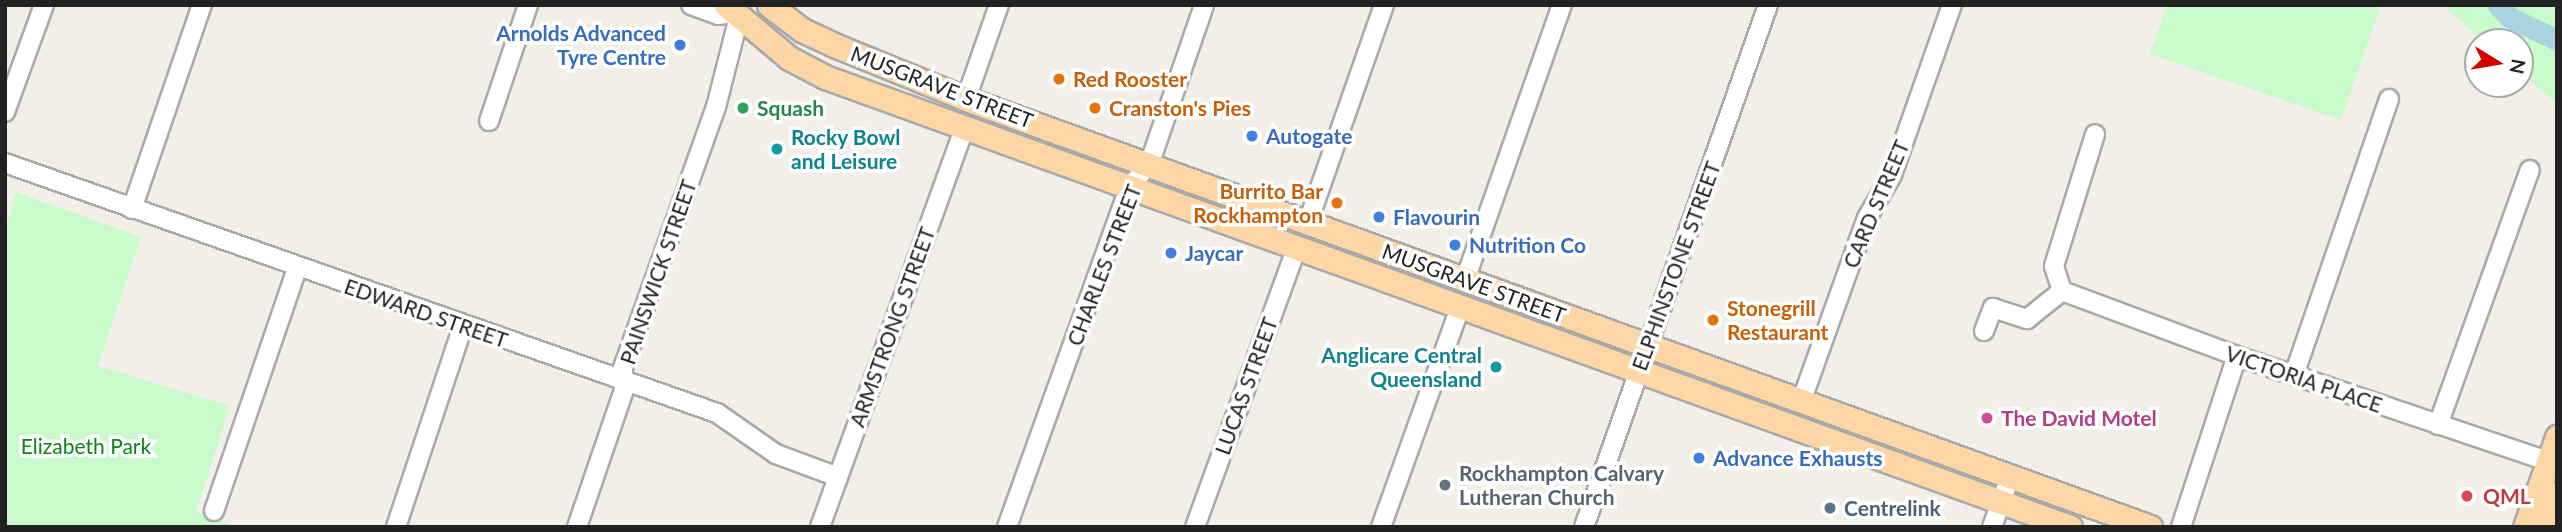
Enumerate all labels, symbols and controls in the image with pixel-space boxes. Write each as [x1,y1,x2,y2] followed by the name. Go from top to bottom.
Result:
[496,20,666,70] place label: Arnolds Advanced Tyre Centre
[2464,28,2534,98] north arrow
[672,37,688,53] marker: Arnolds Advanced Tyre Centre
[847,41,1037,133] street label: MUSGRAVE STREET
[2505,57,2531,76] text: N
[1073,66,1187,92] place label: Red Rooster
[1051,71,1067,87] marker: Red Rooster
[757,95,824,121] place label: Squash
[1109,95,1251,121] place label: Cranston's Pies
[735,100,751,116] marker: Squash
[1087,100,1103,116] marker: Cranston's Pies
[1266,123,1352,149] place label: Autogate
[791,124,901,174] place label: Rocky Bowl and Leisure
[1244,128,1260,144] marker: Autogate
[1838,136,1914,272] street label: CARD STREET
[769,141,785,157] marker: Rocky Bowl and Leisure
[1626,158,1726,374] street label: ELPHINSTONE STREET
[615,176,701,368] street label: PAINSWICK STREET
[1193,178,1323,228] place label: Burrito Bar Rockhampton
[1062,181,1146,349] street label: CHARLES STREET
[1329,195,1345,211] marker: Burrito Bar Rockhampton
[1393,204,1480,230] place label: Flavourin
[1371,209,1387,225] marker: Flavourin
[844,224,940,430] street label: ARMSTRONG STREET
[1469,232,1586,258] place label: Nutrition Co
[1447,237,1463,253] marker: Nutrition Co
[1379,238,1569,328] street label: MUSGRAVE STREET
[1185,240,1243,266] place label: Jaycar
[1163,245,1179,261] marker: Jaycar
[341,273,511,353] street label: EDWARD STREET
[1727,295,1828,345] place label: Stonegrill Restaurant
[1705,312,1721,328] marker: Stonegrill Restaurant
[1209,314,1283,458] street label: LUCAS STREET
[2222,340,2386,418] street label: VICTORIA PLACE
[1321,342,1482,392] place label: Anglicare Central Queensland
[1488,359,1504,375] marker: Anglicare Central Queensland
[2001,405,2157,431] place label: The David Motel
[1979,410,1995,426] marker: The David Motel
[21,433,151,459] park label: Elizabeth Park
[1713,445,1883,471] place label: Advance Exhausts
[1691,450,1707,466] marker: Advance Exhausts
[1459,460,1664,510] place label: Rockhampton Calvary Lutheran Church
[1437,477,1453,493] marker: Rockhampton Calvary Lutheran Church
[2483,483,2531,509] place label: QML
[2457,486,2477,506] marker: QML
[1844,495,1941,521] place label: Centrelink
[1822,500,1838,516] marker: Centrelink

